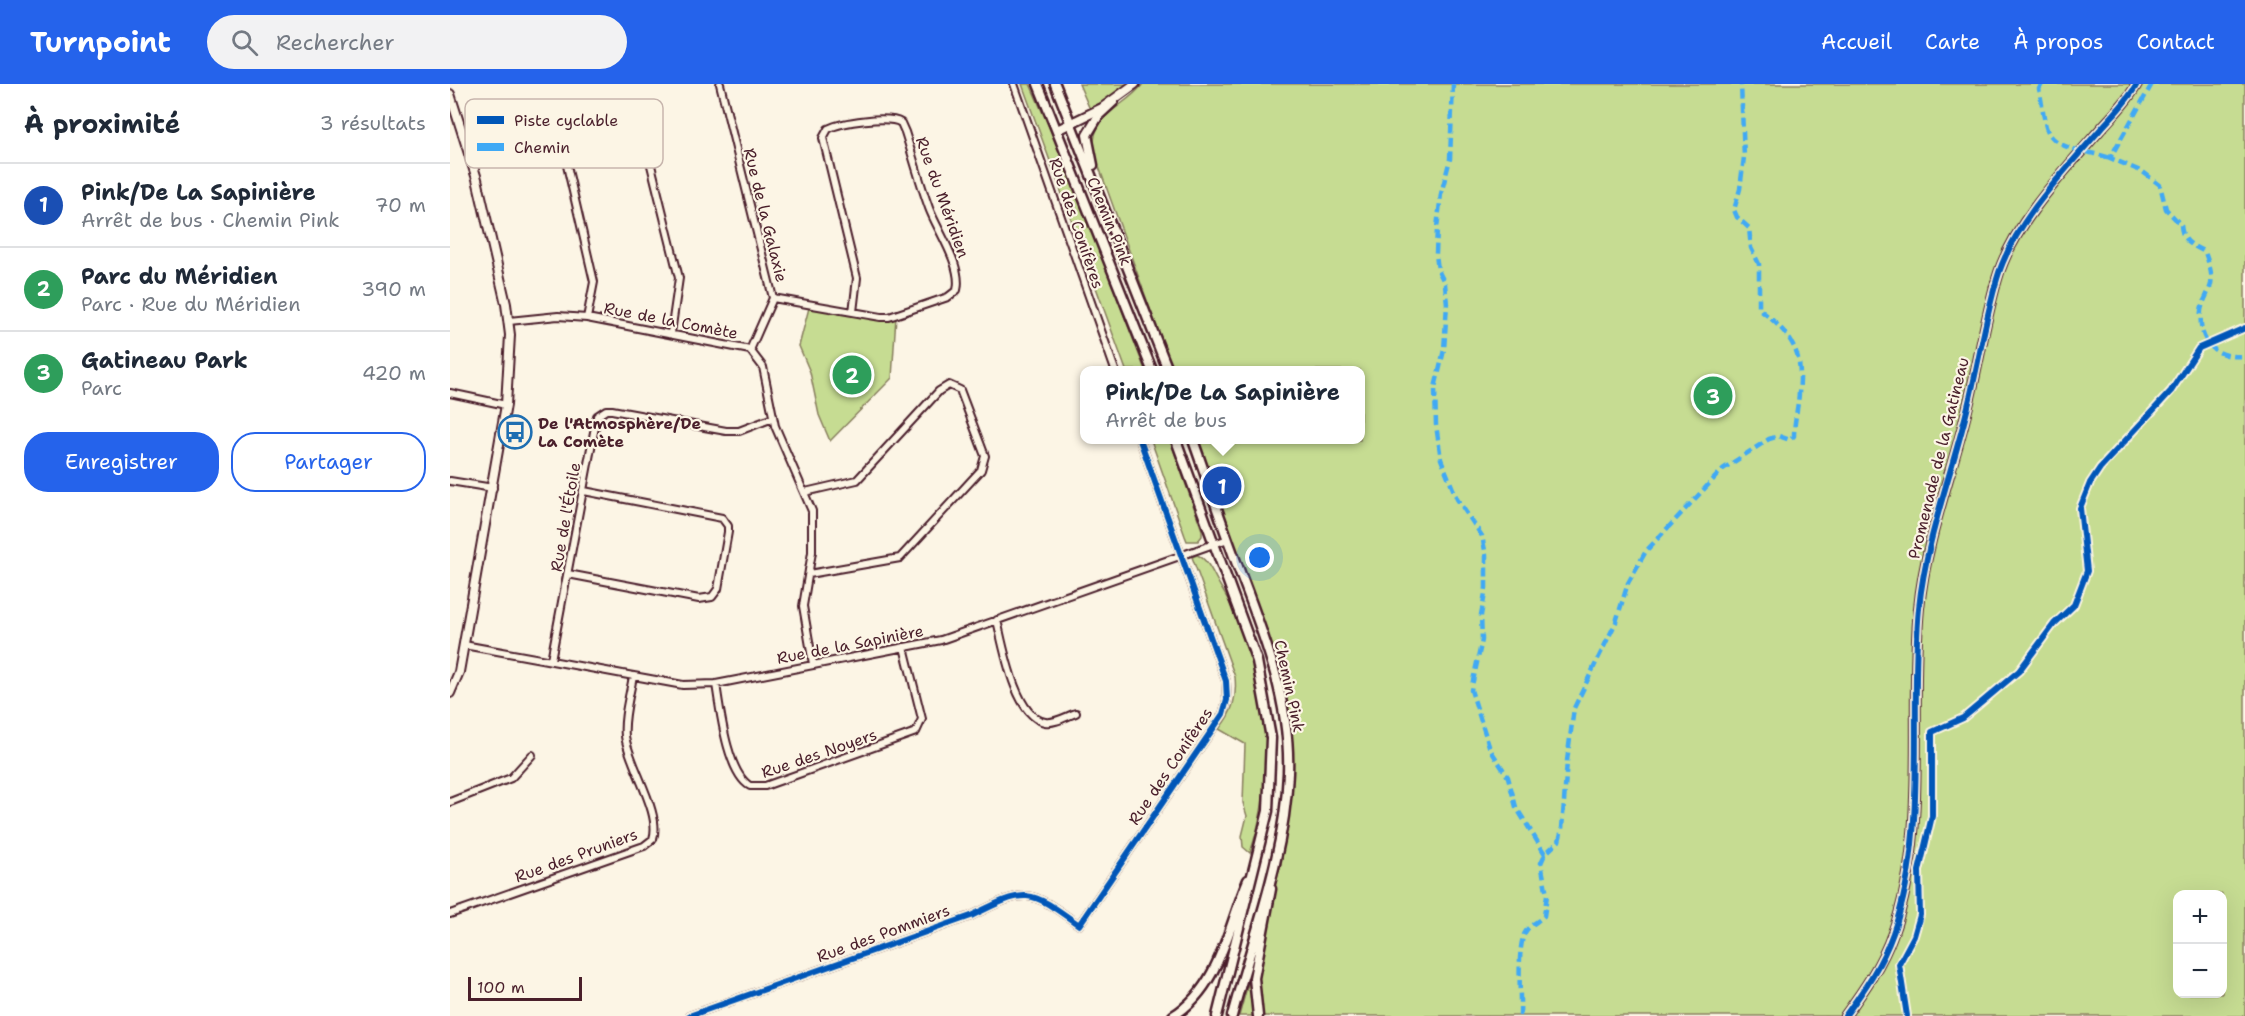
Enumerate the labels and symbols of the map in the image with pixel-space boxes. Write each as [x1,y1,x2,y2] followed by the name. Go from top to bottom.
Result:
[465,99,663,168] legend
[514,110,618,131] text: Piste cyclable
[911,134,974,261] street label: Rue du Méridien
[514,137,570,158] text: Chemin
[739,146,792,284] street label: Rue de la Galaxie
[1044,155,1109,291] street label: Rue des Conifères
[1082,174,1137,269] street label: Chemin Pink
[602,297,740,344] street label: Rue de la Comète
[832,352,872,398] pin: 2
[1903,355,1974,561] street label: Promenade de la Gatineau
[1694,374,1732,418] pin: 3
[538,413,701,452] place label: De l'Atmosphère/De La Comète
[497,414,533,450] bus stop icon: De l'Atmosphère/De La Comète
[546,461,585,573] street label: Rue de l'Étoile
[1202,464,1242,508] pin: 1
[1245,543,1274,572] your location
[775,620,925,669] street label: Rue de la Sapinière
[1269,638,1310,734] street label: Chemin Pink
[1123,704,1217,829] street label: Rue des Conifères
[759,724,880,783] street label: Rue des Noyers
[512,823,641,887] street label: Rue des Pruniers
[814,900,953,967] street label: Rue des Pommiers
[468,974,582,1002] scale bar

